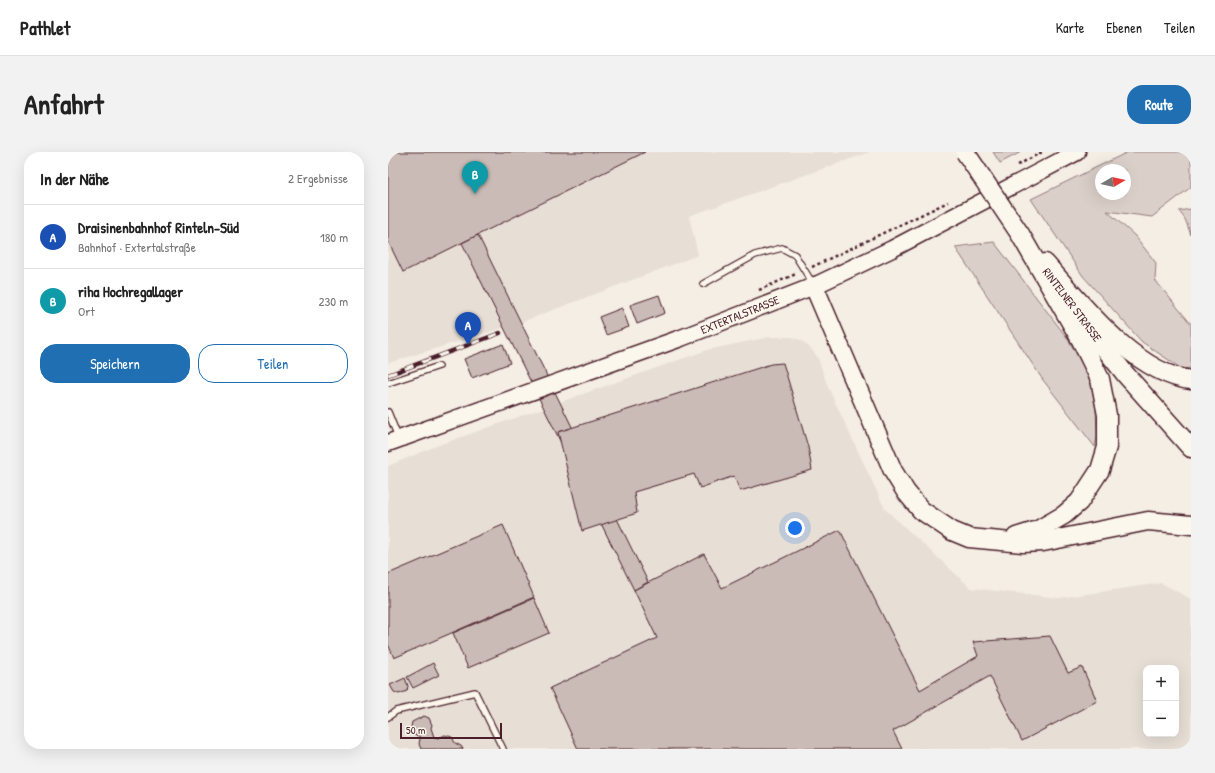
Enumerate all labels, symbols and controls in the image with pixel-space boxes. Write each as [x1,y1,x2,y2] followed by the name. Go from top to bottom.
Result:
[20,15,70,41] text: Pathlet
[1056,18,1084,37] text: Karte
[1106,18,1142,37] text: Ebenen
[1164,18,1195,37] text: Teilen
[24,85,104,123] text: Anfahrt
[1127,85,1191,124] button: Route
[462,161,488,194] pin: B
[1095,164,1131,200] north arrow
[40,167,109,190] text: In der Nähe
[288,169,348,187] text: 2 Ergebnisse
[78,217,239,238] text: Draisinenbahnhof Rinteln-Süd
[50,228,56,246] text: A
[320,228,348,246] text: 180 m
[78,238,196,256] text: Bahnhof · Extertalstraße
[1039,264,1106,346] street label: RINTELNER STRASSE
[78,281,183,302] text: riha Hochregallager
[698,291,782,338] street label: EXTERTALSTRASSE
[50,292,56,310] text: B
[318,292,348,310] text: 230 m
[78,302,95,320] text: Ort
[455,312,481,345] pin: A
[40,344,190,383] button: Speichern
[198,344,348,383] button: Teilen
[785,518,805,538] your location
[1143,665,1179,737] map controls
[1143,665,1179,701] button: +
[1143,701,1179,737] button: −
[400,721,502,740] scale bar
[406,723,426,737] text: 50 m

